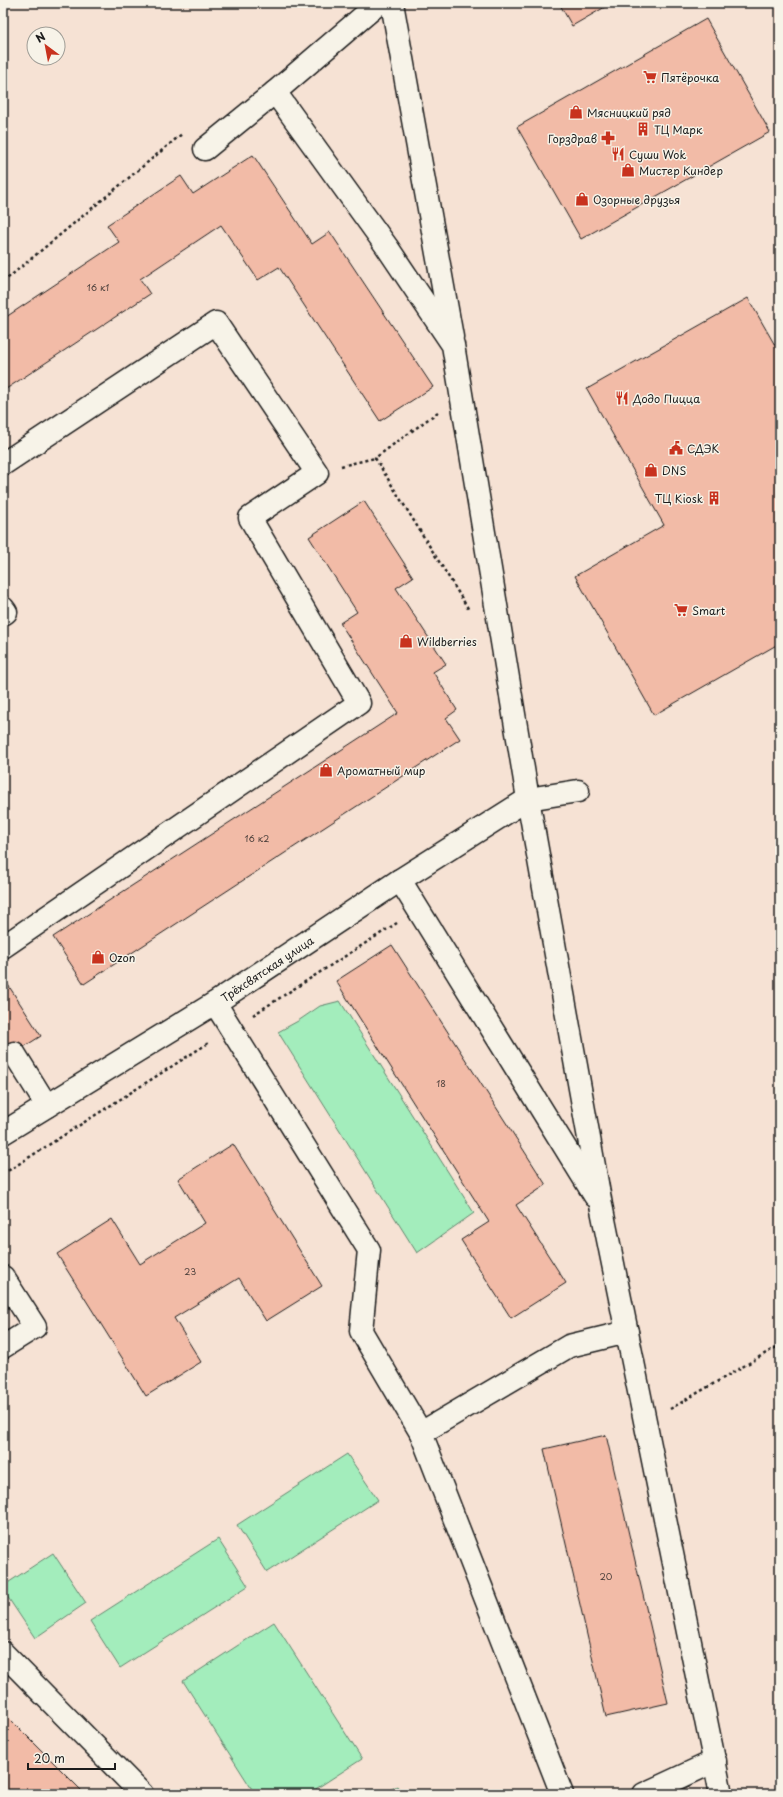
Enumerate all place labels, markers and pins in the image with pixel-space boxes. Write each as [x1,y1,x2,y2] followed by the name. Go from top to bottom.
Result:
[642,69,658,85] supermarket icon: Пятёрочка
[661,69,719,86] place label: Пятёрочка
[568,104,584,120] shop icon: Мясницкий ряд
[587,104,671,121] place label: Мясницкий ряд
[635,121,651,137] building icon: ТЦ Марк
[654,121,703,138] place label: ТЦ Марк
[548,130,597,147] place label: Горздрав
[600,130,616,146] pharmacy icon: Горздрав
[610,146,626,162] restaurant icon: Суши Wok
[629,146,686,163] place label: Суши Wok
[620,162,636,178] shop icon: Мистер Киндер
[639,162,723,179] place label: Мистер Киндер
[574,191,590,207] shop icon: Озорные друзья
[593,191,680,208] place label: Озорные друзья
[614,390,630,406] restaurant icon: Додо Пицца
[632,390,700,407] place label: Додо Пицца
[668,440,684,456] public building icon: СДЭК
[687,440,720,457] place label: СДЭК
[643,462,659,478] shop icon: DNS
[662,462,686,479] place label: DNS
[655,490,704,507] place label: ТЦ Kiosk
[706,490,722,506] building icon: ТЦ Kiosk
[673,602,689,618] supermarket icon: Smart
[692,602,726,619] place label: Smart
[398,633,414,649] shop icon: Wildberries
[417,633,477,650] place label: Wildberries
[318,762,334,778] shop icon: Ароматный мир
[337,762,426,779] place label: Ароматный мир
[90,949,106,965] shop icon: Ozon
[109,949,135,966] place label: Ozon

